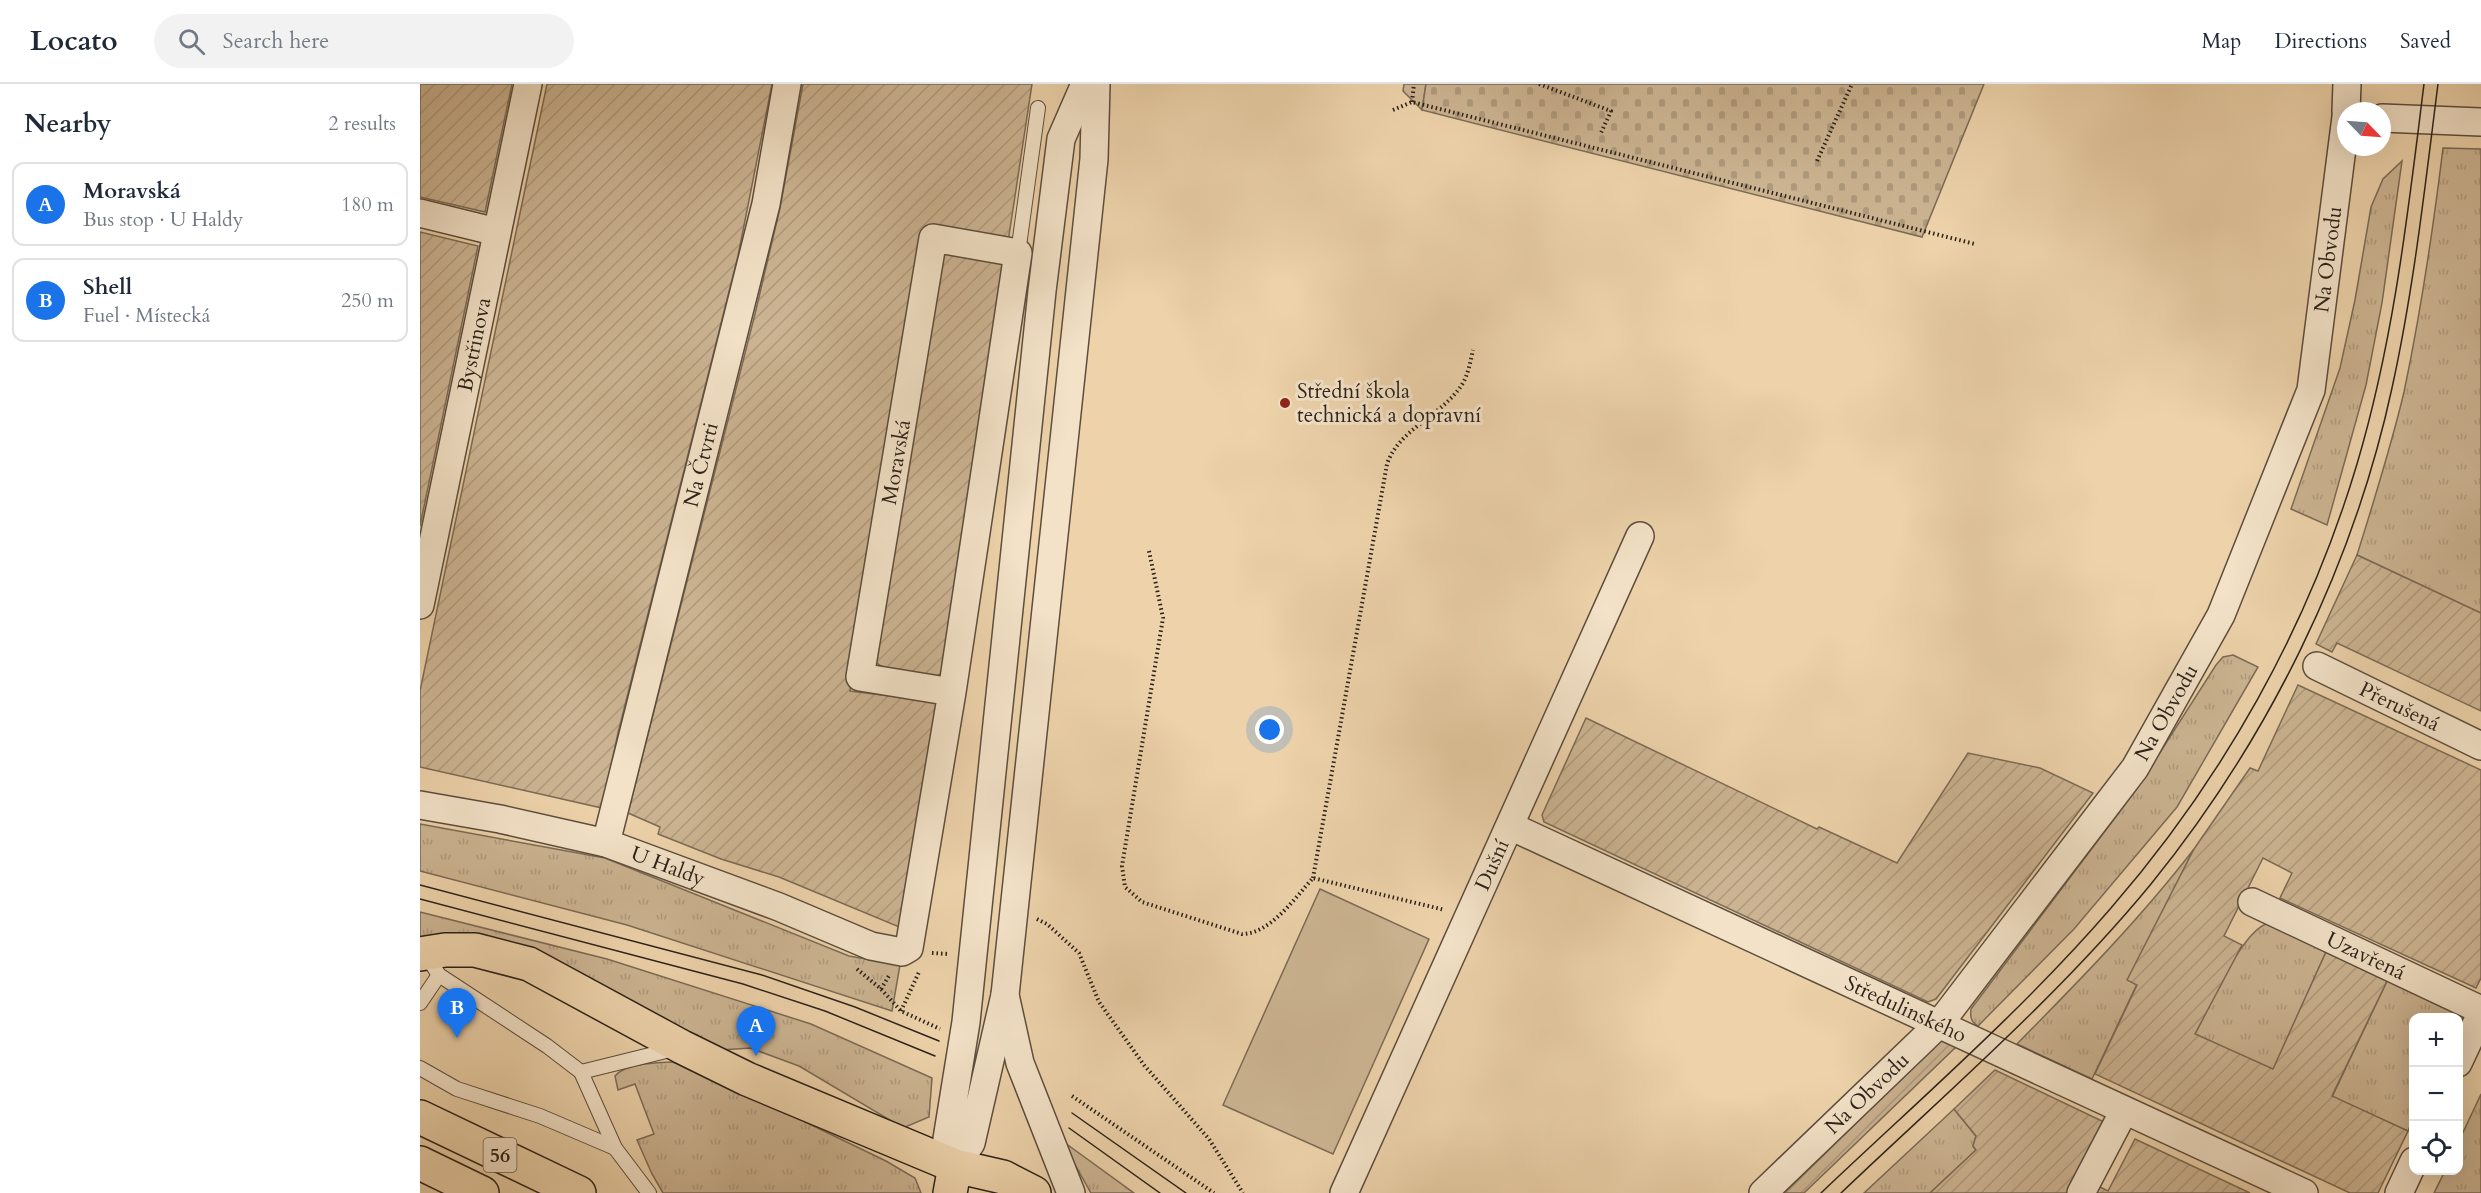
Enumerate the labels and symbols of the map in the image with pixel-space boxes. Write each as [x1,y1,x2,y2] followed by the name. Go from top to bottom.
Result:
[2337,102,2391,156] north arrow
[2307,205,2349,314] street label: Na Obvodu
[451,295,498,394] street label: Bystřinova
[1297,377,1481,430] place label: Střední škola technická a dopravní
[1278,396,1292,410] marker: Střední škola technická a dopravní
[875,417,918,507] street label: Moravská
[677,419,726,510] street label: Na Čtvrti
[2128,659,2205,766] street label: Na Obvodu
[2354,675,2445,739] street label: Přerušená
[1255,715,1284,744] your location
[1468,835,1517,895] street label: Dušní
[627,839,709,893] street label: U Haldy
[2321,925,2410,987] street label: Uzavřená
[1840,969,1971,1050] street label: Středulinského
[438,988,477,1038] pin: B
[736,1006,776,1056] pin: A
[1819,1046,1916,1141] street label: Na Obvodu
[484,1138,517,1172] road number: 56

